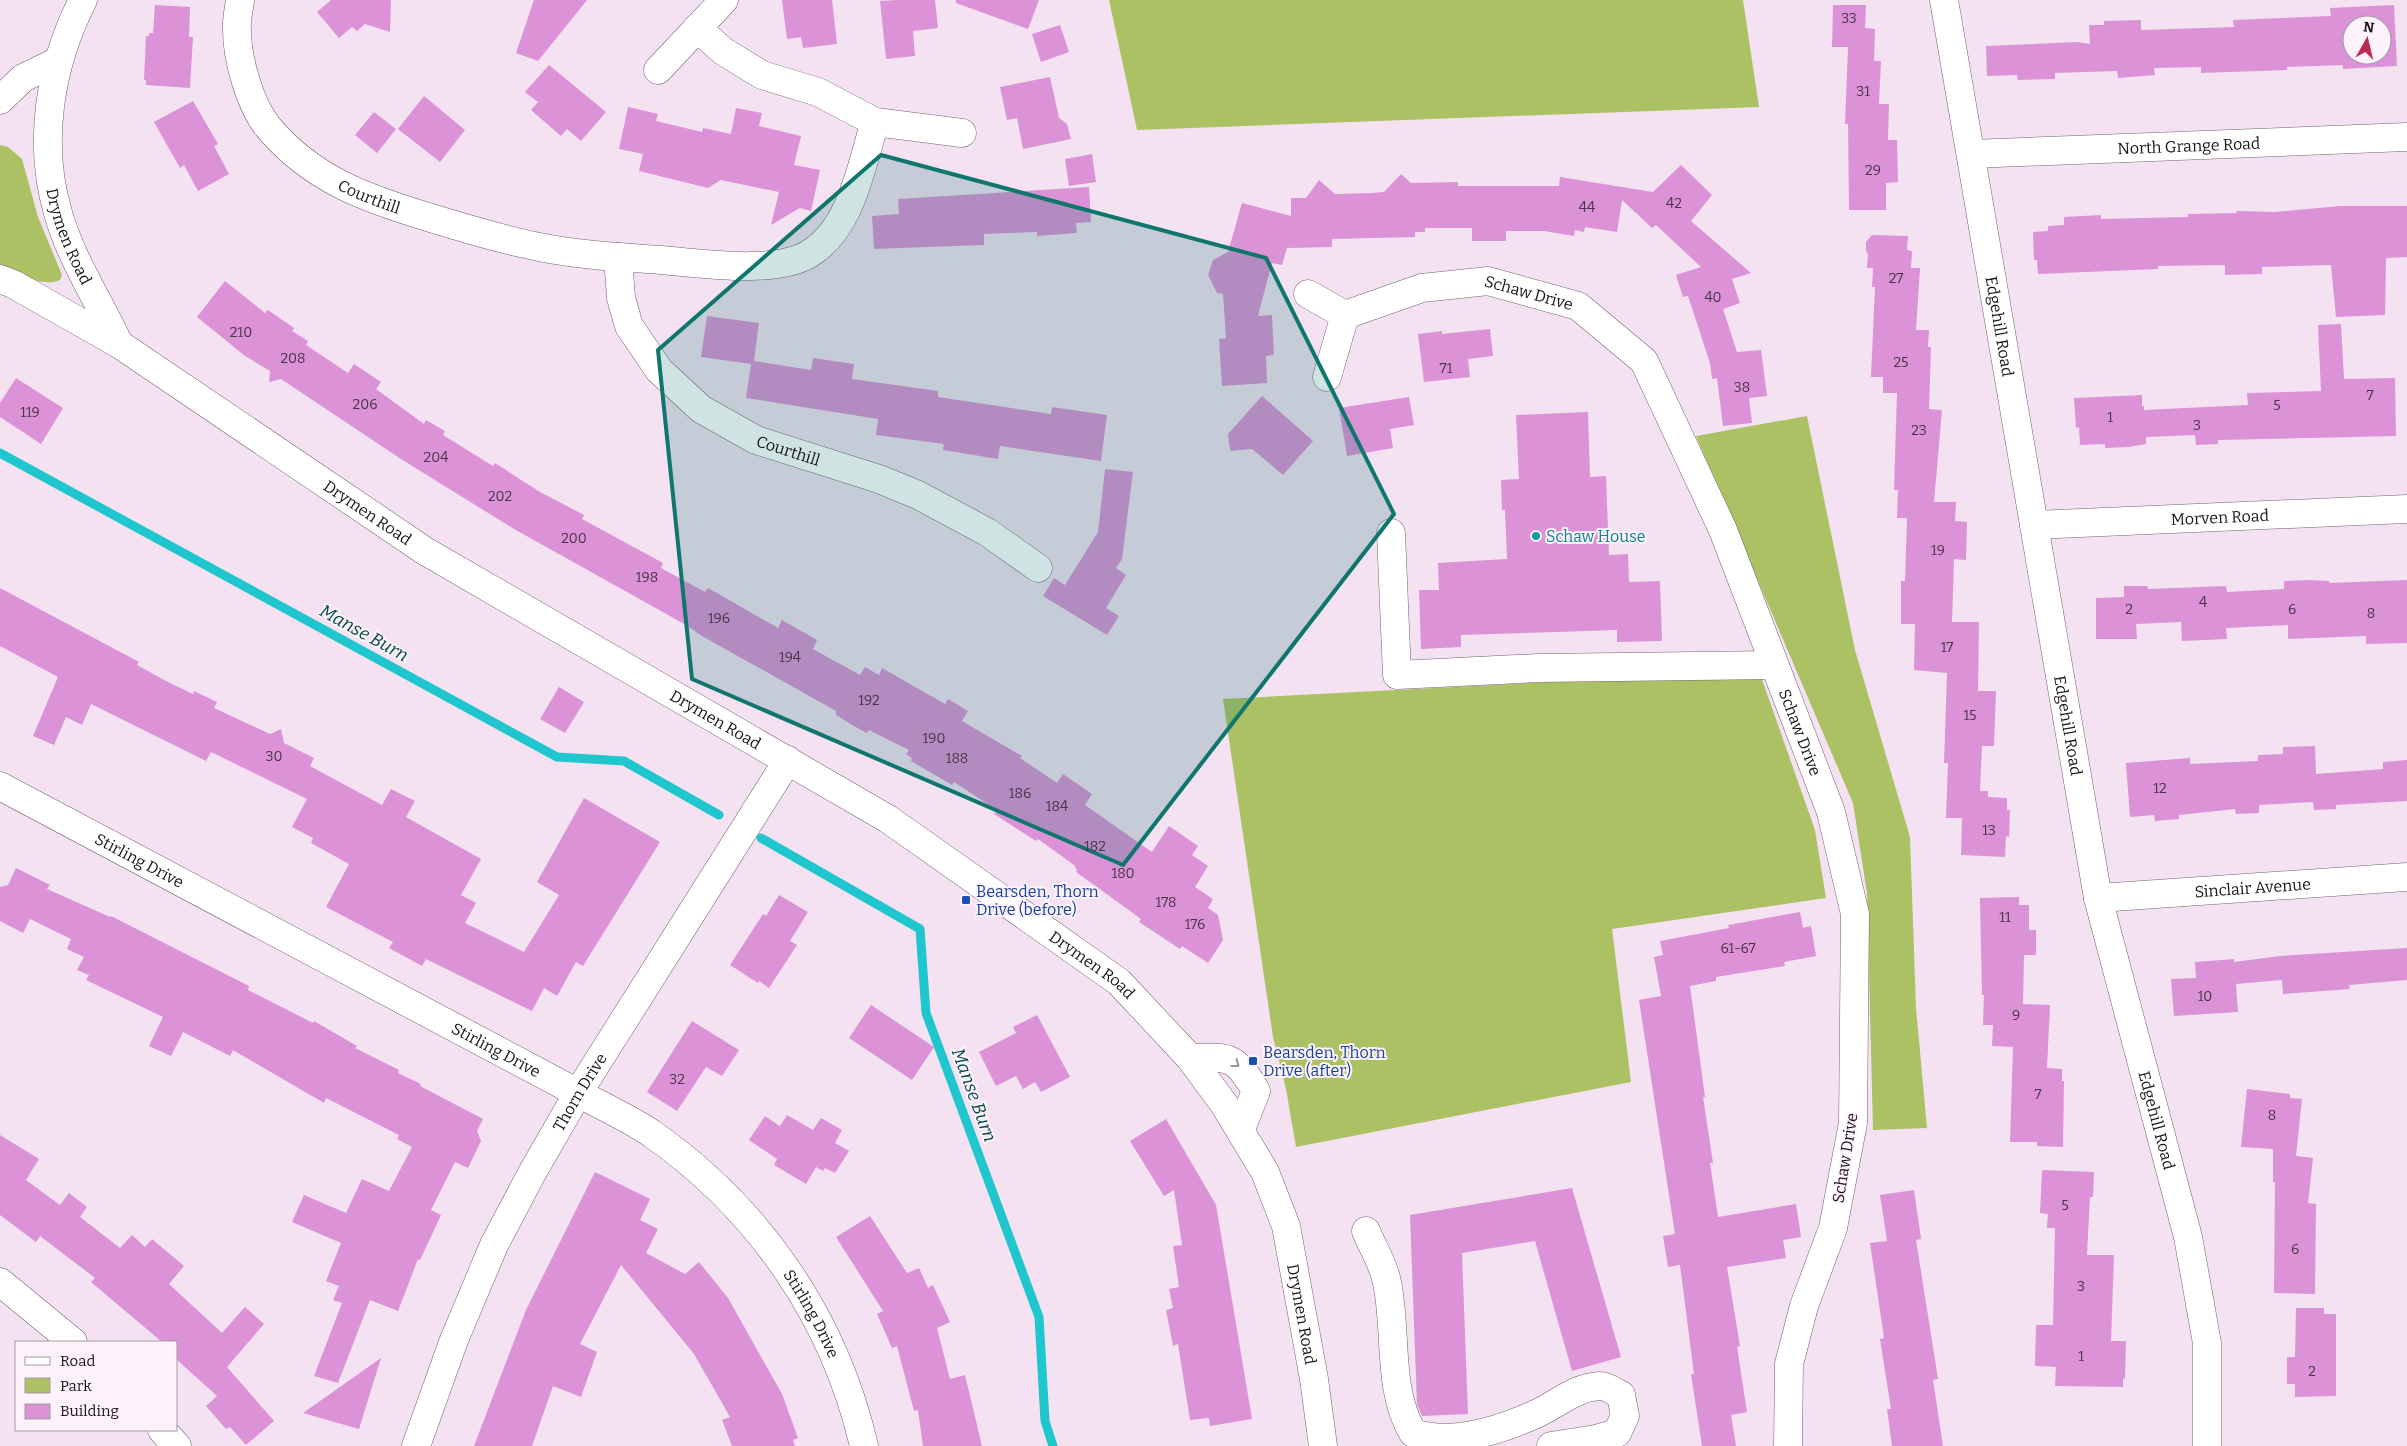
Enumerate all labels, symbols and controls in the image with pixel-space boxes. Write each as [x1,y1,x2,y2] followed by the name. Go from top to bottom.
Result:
[1841,10,1857,27] house number: 33
[2342,15,2392,65] north arrow
[2362,18,2375,37] text: N
[1856,83,1870,100] house number: 31
[2117,133,2261,158] street label: North Grange Road
[1865,162,1881,179] house number: 29
[335,175,403,217] street label: Courthill
[43,186,96,288] street label: Drymen Road
[1666,195,1682,212] house number: 42
[1579,199,1595,216] house number: 44
[1889,270,1903,287] house number: 27
[1482,271,1575,314] street label: Schaw Drive
[1982,275,2018,378] street label: Edgehill Road
[1704,289,1722,306] house number: 40
[230,324,252,341] house number: 210
[280,350,306,367] house number: 208
[1893,354,1909,371] house number: 25
[1440,360,1453,377] house number: 71
[1734,379,1750,396] house number: 38
[2366,387,2374,404] house number: 7
[353,396,377,413] house number: 206
[2273,397,2281,414] house number: 5
[20,404,40,421] house number: 119
[2107,409,2113,426] house number: 1
[2193,417,2201,434] house number: 3
[1911,422,1927,439] house number: 23
[754,431,823,469] street label: Courthill
[424,449,448,466] house number: 204
[320,476,416,549] street label: Drymen Road
[488,488,512,505] house number: 202
[2170,505,2270,529] street label: Morven Road
[1546,527,1646,546] place label: Schaw House
[561,530,587,547] house number: 200
[1530,530,1542,542] marker: Schaw House
[1931,542,1945,559] house number: 19
[636,569,658,586] house number: 198
[2199,594,2207,611] house number: 4
[316,600,412,666] water label: Manse Burn
[2125,601,2133,618] house number: 2
[2288,601,2296,618] house number: 6
[2367,605,2375,622] house number: 8
[708,610,730,627] house number: 196
[1941,639,1953,656] house number: 17
[779,649,801,666] house number: 194
[2050,674,2086,778] street label: Edgehill Road
[667,685,765,753] street label: Drymen Road
[1775,686,1826,778] street label: Schaw Drive
[858,692,880,709] house number: 192
[1963,707,1977,724] house number: 15
[923,730,945,747] house number: 190
[266,748,282,765] house number: 30
[946,750,968,767] house number: 188
[2153,780,2167,797] house number: 12
[1009,785,1031,802] house number: 186
[1046,798,1068,815] house number: 184
[1982,822,1996,839] house number: 13
[92,829,187,891] street label: Stirling Drive
[1084,838,1106,855] house number: 182
[1111,865,1135,882] house number: 180
[2194,874,2311,901] street label: Sinclair Avenue
[976,882,1099,919] place label: Bearsden, Thorn Drive (before)
[960,894,972,906] marker: Bearsden, Thorn Drive (before)
[1156,894,1176,911] house number: 178
[1999,909,2011,926] house number: 11
[1185,916,1205,933] house number: 176
[1046,926,1139,1003] street label: Drymen Road
[1720,940,1756,957] house number: 61-67
[2198,988,2212,1005] house number: 10
[2012,1007,2020,1024] house number: 9
[449,1018,544,1081] street label: Stirling Drive
[1263,1043,1386,1080] place label: Bearsden, Thorn Drive (after)
[947,1045,1001,1145] water label: Manse Burn
[549,1049,610,1134] street label: Thorn Drive
[1247,1055,1259,1067] marker: Bearsden, Thorn Drive (after)
[1230,1058,1240,1067] one-way arrow
[2135,1069,2179,1172] street label: Edgehill Road
[669,1071,685,1088] house number: 32
[2034,1086,2042,1103] house number: 7
[2268,1107,2276,1124] house number: 8
[1828,1112,1862,1204] street label: Schaw Drive
[2061,1197,2069,1214] house number: 5
[2291,1241,2299,1258] house number: 6
[1284,1262,1321,1366] street label: Drymen Road
[780,1266,843,1361] street label: Stirling Drive
[2077,1278,2085,1295] house number: 3
[15,1341,178,1431] legend
[2078,1348,2084,1365] house number: 1
[60,1352,95,1370] text: Road
[2308,1363,2316,1380] house number: 2
[60,1377,92,1395] text: Park
[60,1402,119,1420] text: Building

